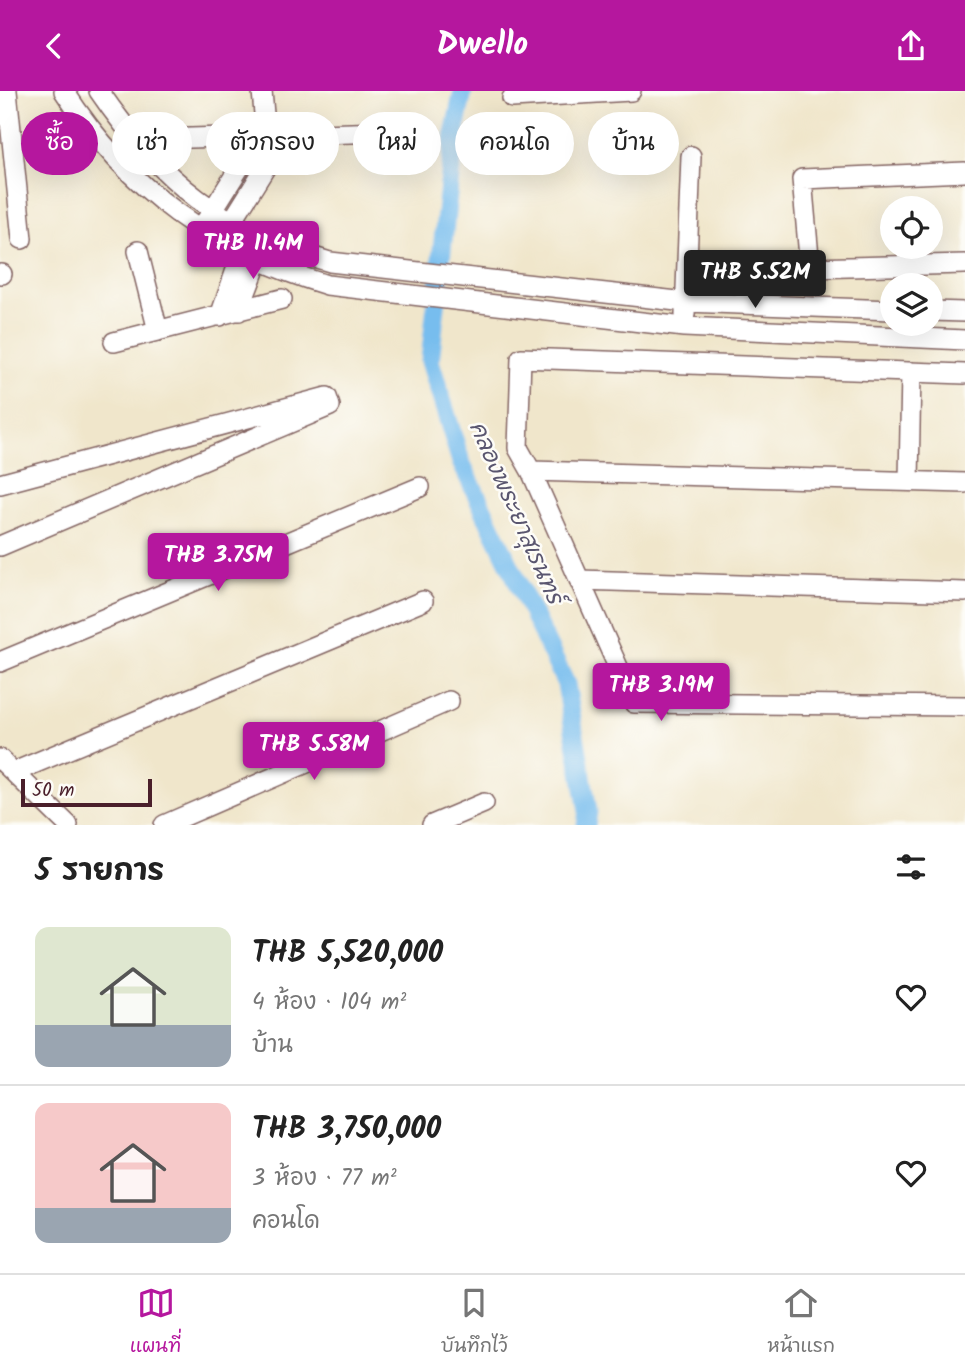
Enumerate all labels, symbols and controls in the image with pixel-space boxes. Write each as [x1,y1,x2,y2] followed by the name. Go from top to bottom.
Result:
[437,20,528,71] text: Dwello
[35,27,73,65] icon: back
[892,27,930,65] icon: share
[21,112,98,175] chip: ซื้อ
[112,112,192,175] chip: เช่า
[206,112,339,175] chip: ตัวกรอง
[353,112,441,175] chip: ใหม่
[455,112,574,175] chip: คอนโด
[588,112,679,175] chip: บ้าน
[880,196,943,336] map controls
[880,196,943,259] button: locate
[173,221,333,281] pin: THB 11.4M
[203,226,303,262] text: THB 11.4M
[675,251,835,310] pin: THB 5.52M
[700,255,810,291] text: THB 5.52M
[880,273,943,336] button: layers
[459,416,574,616] water label: คลองพระยาสุเรนทร์
[138,533,298,593] pin: THB 3.75M
[164,538,272,574] text: THB 3.75M
[581,663,741,723] pin: THB 3.19M
[609,668,713,704] text: THB 3.19M
[234,723,394,782] pin: THB 5.58M
[259,727,369,763] text: THB 5.58M
[21,776,152,808] scale bar
[32,776,74,806] text: 50 m
[35,848,164,896] text: 5 รายการ
[892,848,930,886] icon: filters
[252,930,443,978] text: THB 5,520,000
[91,955,175,1039] icon: home
[892,978,930,1016] icon: heart
[252,985,406,1021] text: 4 ห้อง · 104 m²
[252,1028,293,1064] text: บ้าน
[252,1106,441,1154] text: THB 3,750,000
[91,1131,175,1215] icon: home
[892,1154,930,1192] icon: heart
[252,1161,397,1197] text: 3 ห้อง · 77 m²
[252,1204,320,1240] text: คอนโด
[130,1284,181,1362] tab: แผนที่
[441,1284,508,1362] tab: บันทึกไว้
[767,1284,835,1362] tab: หน้าแรก

